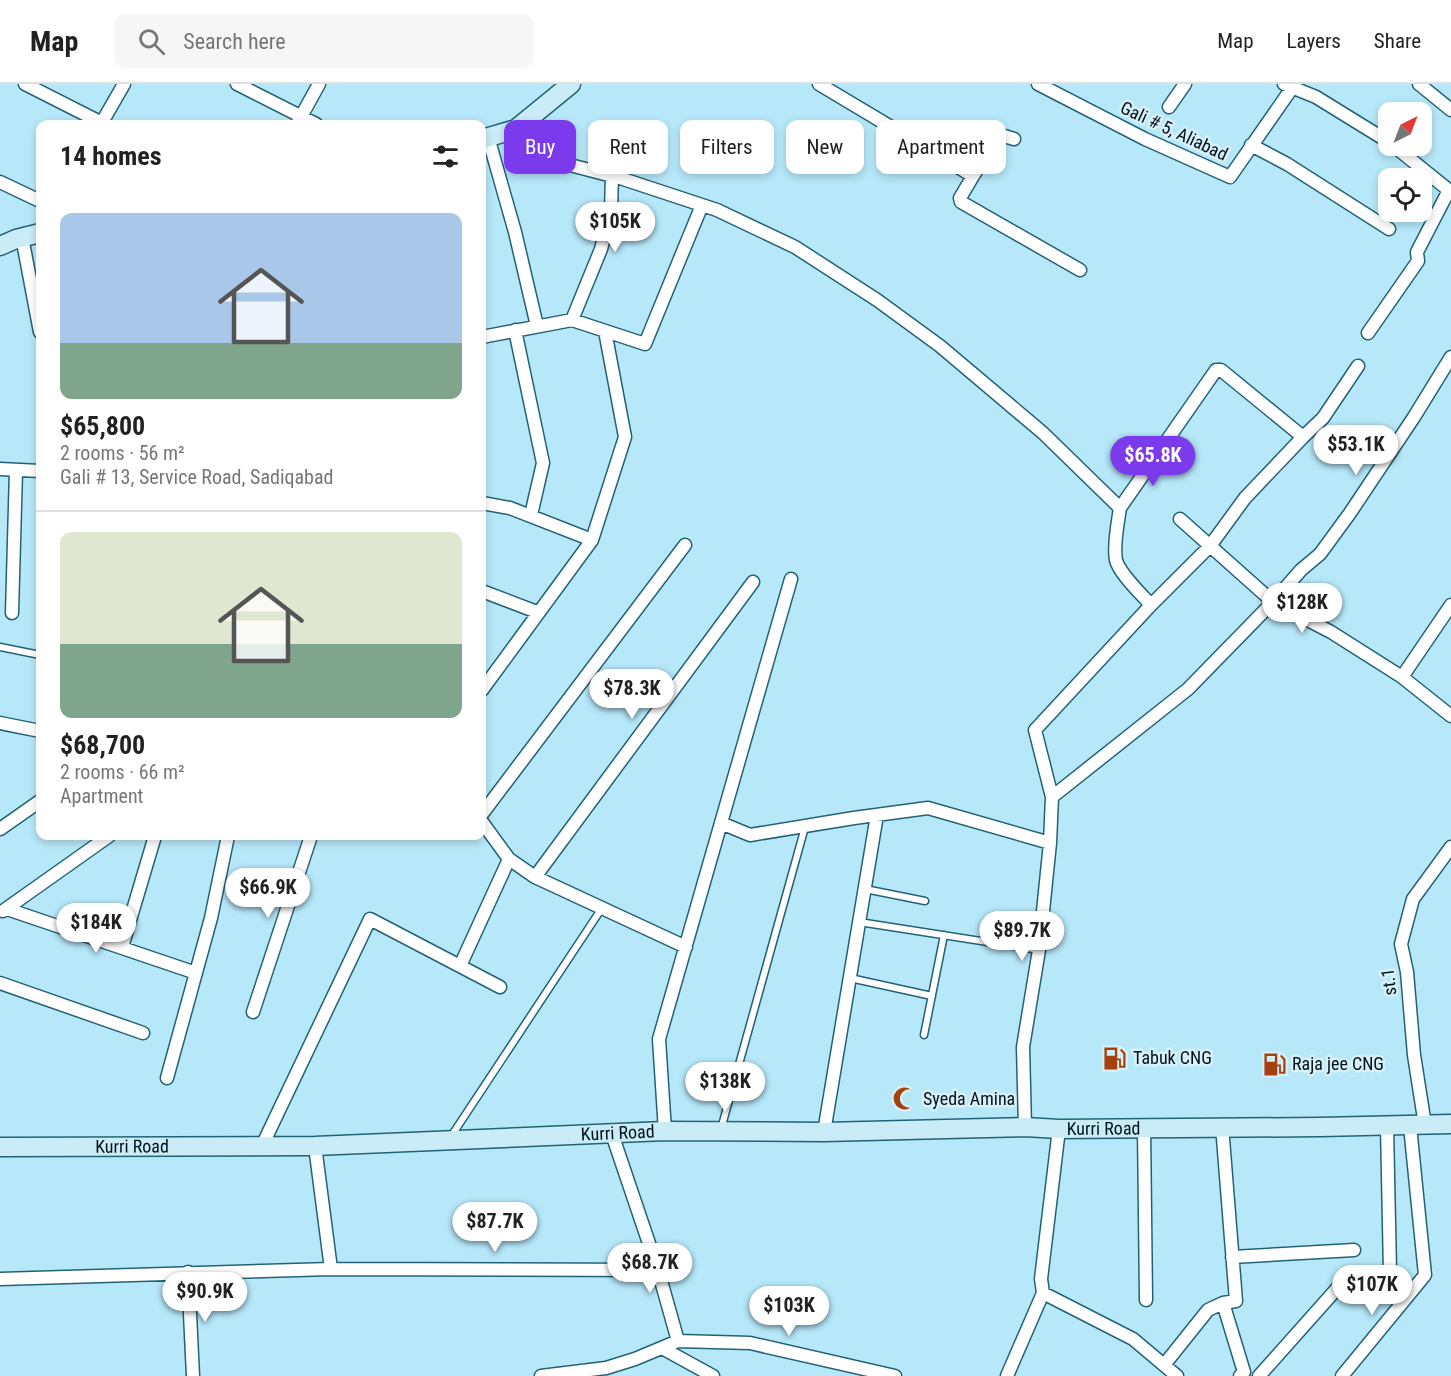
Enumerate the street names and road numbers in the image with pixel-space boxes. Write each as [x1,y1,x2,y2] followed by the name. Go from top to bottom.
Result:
[1117,97,1231,165] street label: Gali # 5, Aliabad
[1376,967,1401,997] street label: st.1
[1067,1117,1141,1139] street label: Kurri Road
[580,1120,655,1145] street label: Kurri Road
[95,1135,169,1157] street label: Kurri Road

